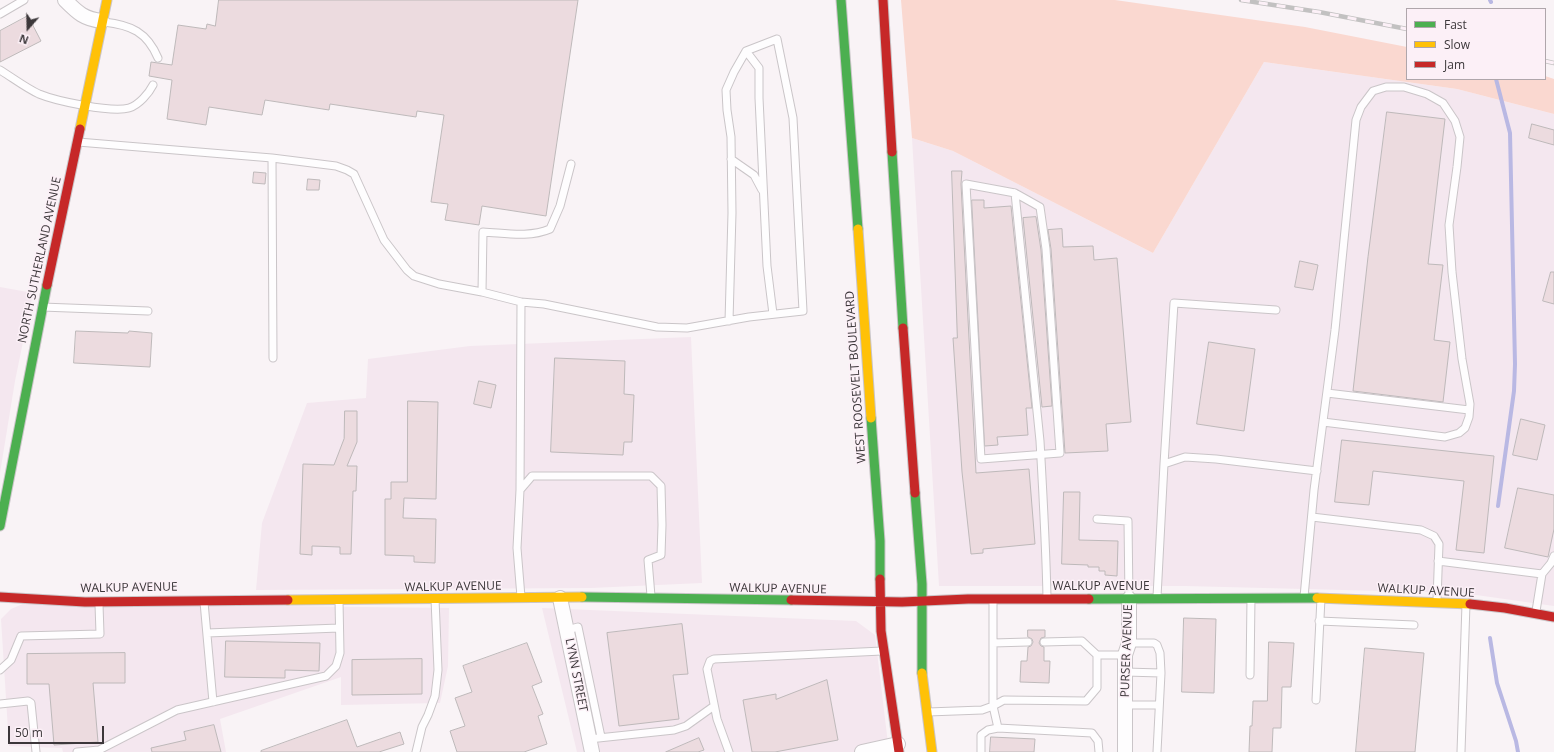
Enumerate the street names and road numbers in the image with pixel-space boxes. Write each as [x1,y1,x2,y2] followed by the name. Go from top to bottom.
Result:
[15,175,65,345] street label: NORTH SUTHERLAND AVENUE
[843,290,869,464] street label: WEST ROOSEVELT BOULEVARD
[404,579,502,595] street label: WALKUP AVENUE
[80,580,178,596] street label: WALKUP AVENUE
[1052,580,1150,594] street label: WALKUP AVENUE
[729,581,827,597] street label: WALKUP AVENUE
[1377,581,1475,601] street label: WALKUP AVENUE
[1118,604,1136,698] street label: PURSER AVENUE
[562,637,590,713] street label: LYNN STREET

